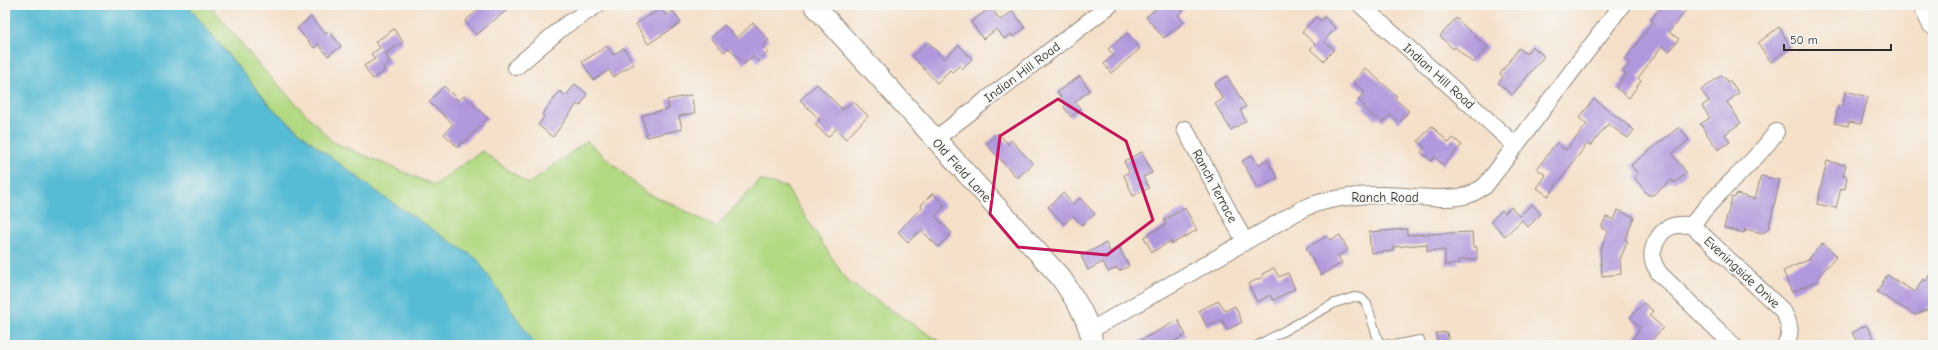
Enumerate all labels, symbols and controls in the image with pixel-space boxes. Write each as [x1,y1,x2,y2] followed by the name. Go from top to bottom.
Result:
[1784,26,1891,52] scale bar
[1790,33,1818,47] text: 50 m
[981,39,1063,105] street label: Indian Hill Road
[1400,40,1478,112] street label: Indian Hill Road
[930,135,995,205] street label: Old Field Lane
[1189,147,1241,226] street label: Ranch Terrace
[1351,190,1419,205] street label: Ranch Road
[1701,233,1783,311] street label: Eveningside Drive

